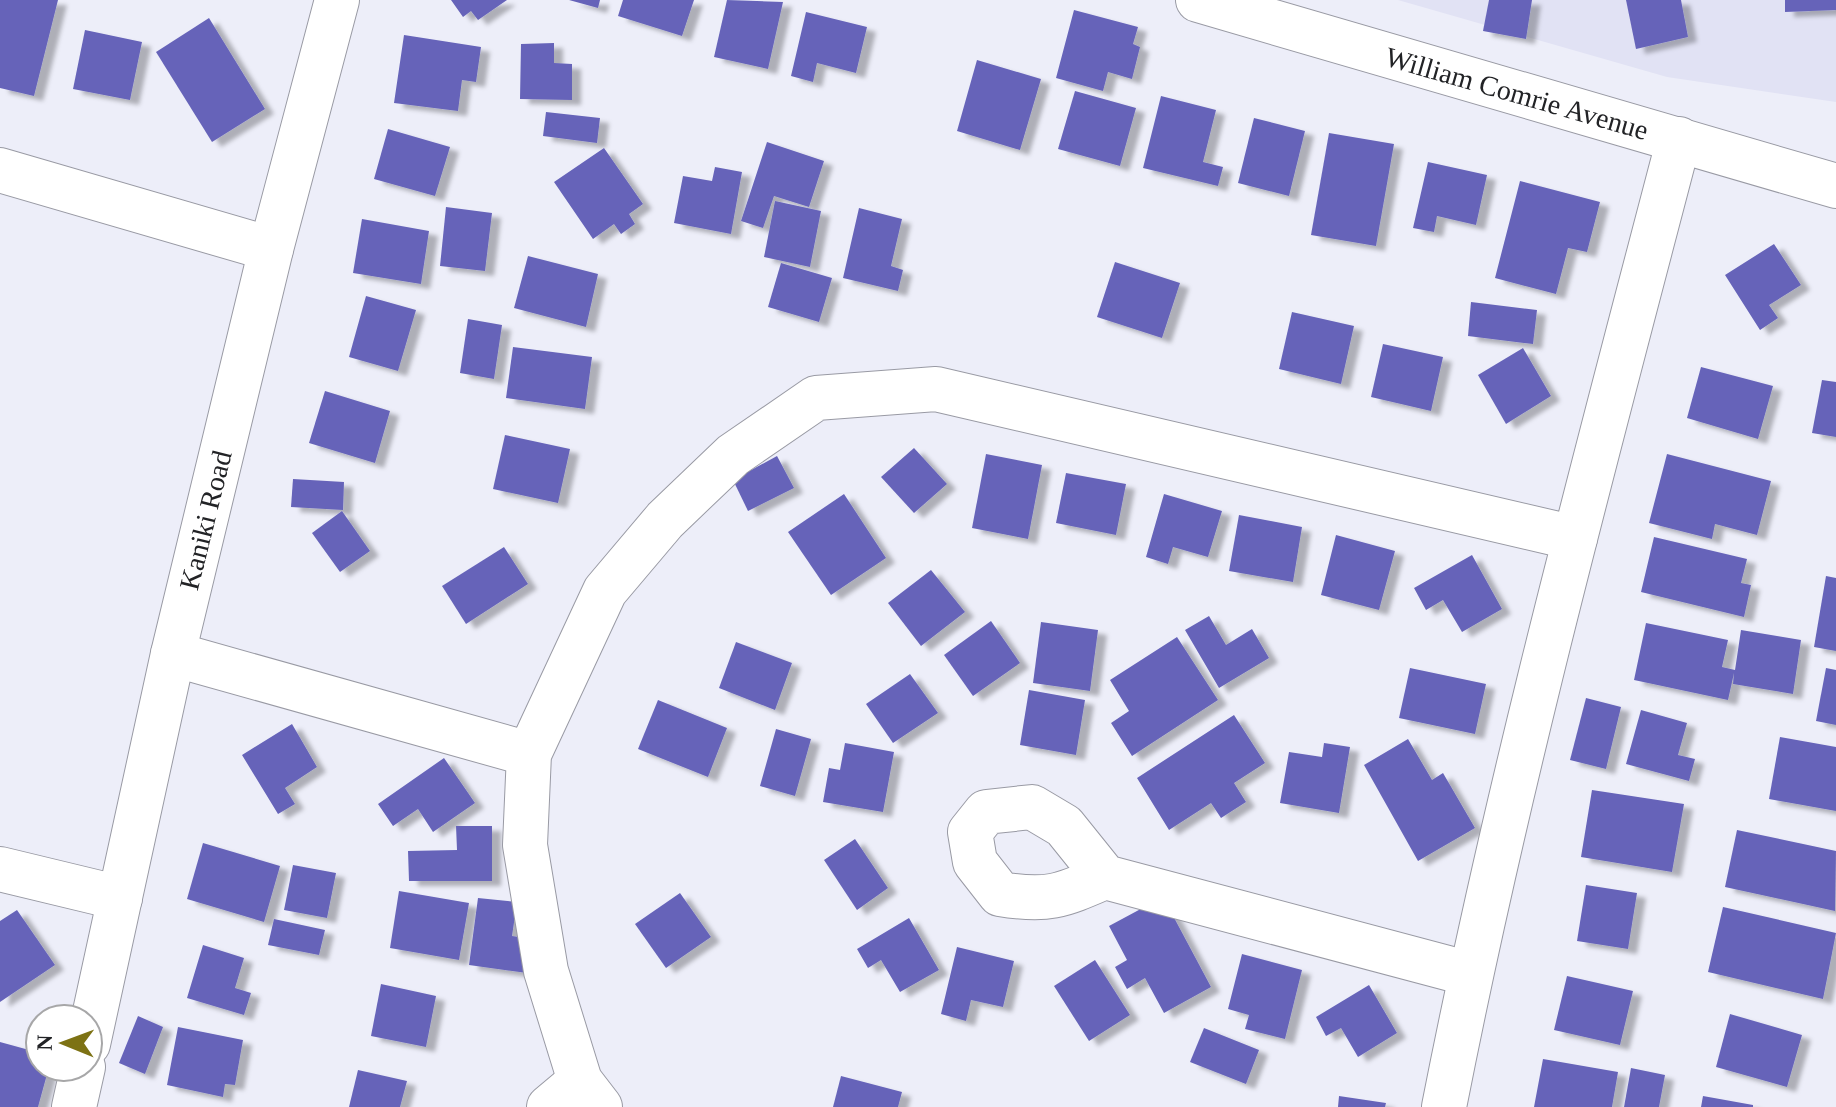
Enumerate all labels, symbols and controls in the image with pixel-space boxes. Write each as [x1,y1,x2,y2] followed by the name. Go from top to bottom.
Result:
[1382,41,1652,146] street label: William Comrie Avenue
[173,447,238,593] street label: Kaniki Road
[24,1003,104,1083] north arrow
[32,1034,57,1051] text: N

